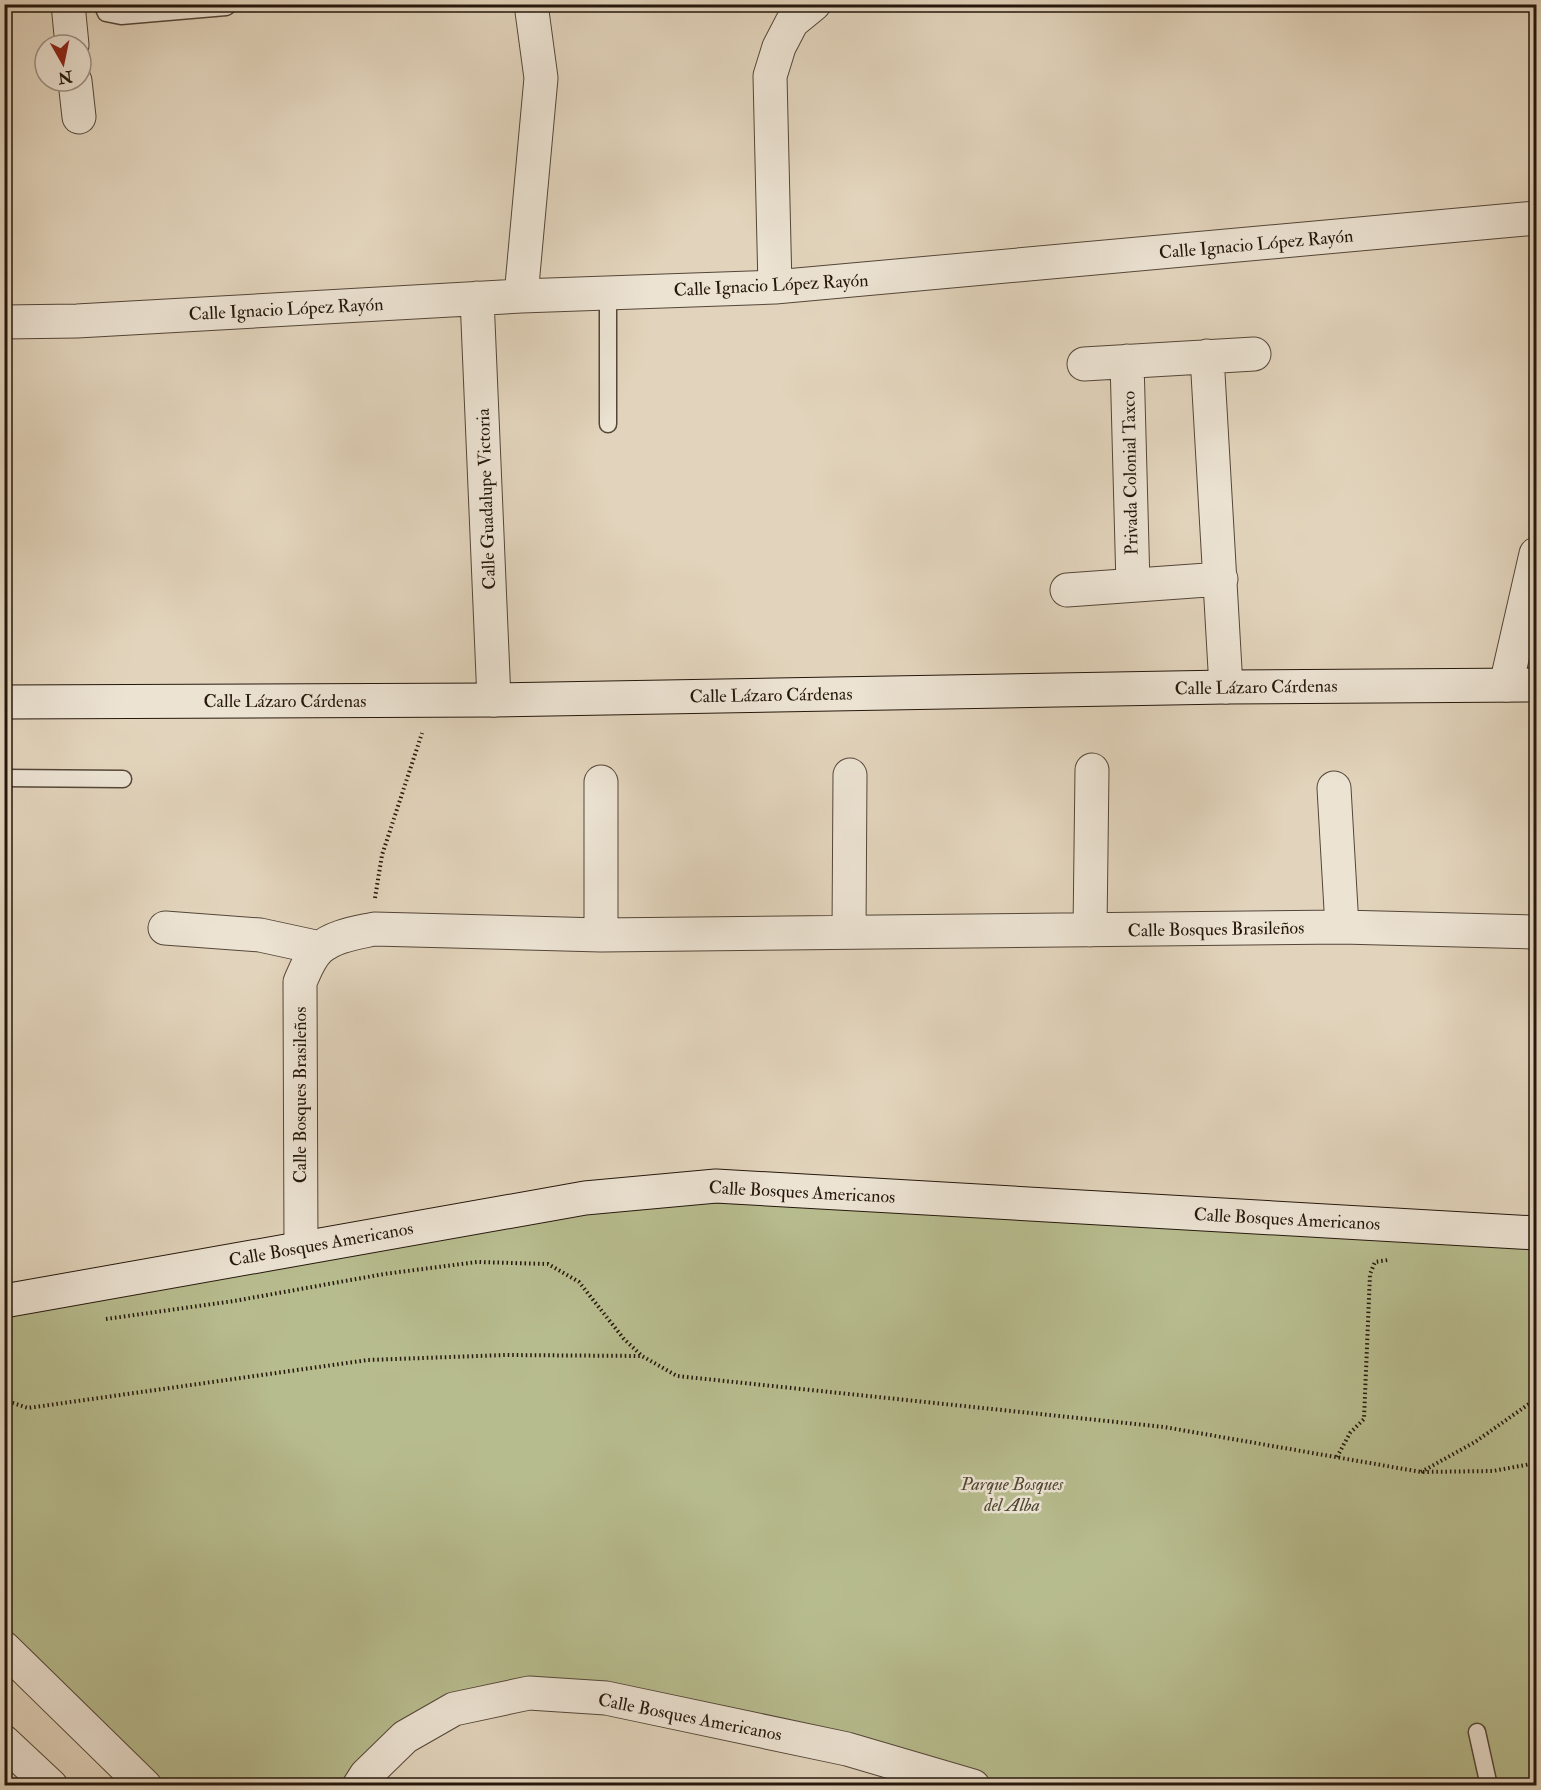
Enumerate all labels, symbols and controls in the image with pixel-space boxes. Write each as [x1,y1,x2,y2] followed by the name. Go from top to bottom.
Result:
[33,33,93,93] north arrow
[56,66,75,88] text: N
[1158,225,1354,264] street label: Calle Ignacio López Rayón
[673,269,869,302] street label: Calle Ignacio López Rayón
[188,293,384,326] street label: Calle Ignacio López Rayón
[1118,390,1143,555] street label: Privada Colonial Taxco
[472,407,501,590] street label: Calle Guadalupe Victoria
[1174,675,1338,700] street label: Calle Lázaro Cárdenas
[689,683,853,708] street label: Calle Lázaro Cárdenas
[204,690,366,713] street label: Calle Lázaro Cárdenas
[1127,916,1305,943] street label: Calle Bosques Brasileños
[289,1007,312,1183] street label: Calle Bosques Brasileños
[708,1176,896,1209] street label: Calle Bosques Americanos
[1193,1203,1381,1236] street label: Calle Bosques Americanos
[227,1217,415,1272] street label: Calle Bosques Americanos
[960,1473,1064,1517] park label: Parque Bosques del Alba
[596,1688,784,1747] street label: Calle Bosques Americanos

